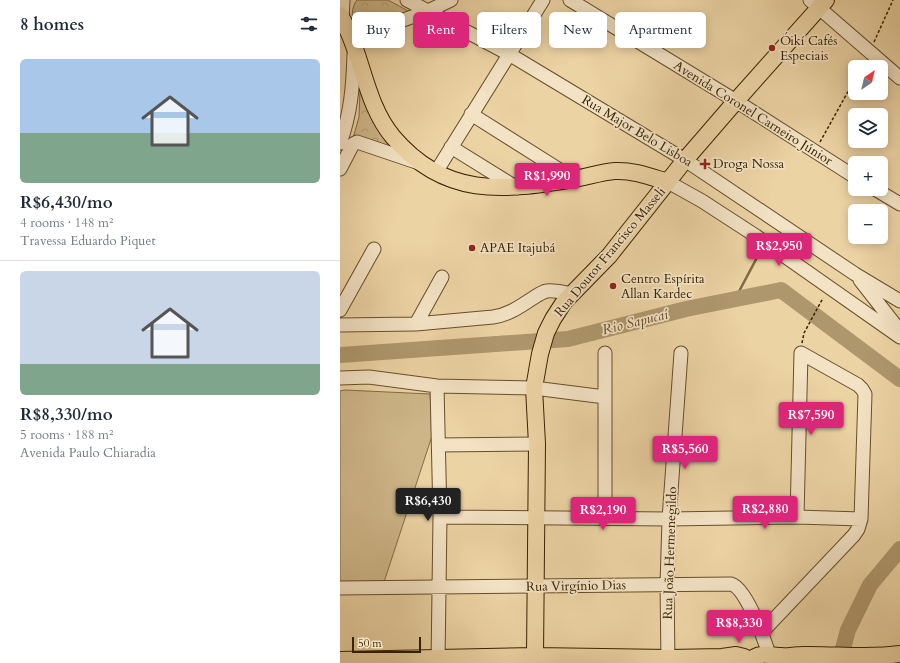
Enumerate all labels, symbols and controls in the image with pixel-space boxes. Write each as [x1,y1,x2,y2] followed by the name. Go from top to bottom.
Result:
[352,12,405,48] chip: Buy
[413,12,469,48] chip: Rent
[477,12,541,48] chip: Filters
[549,12,607,48] chip: New
[615,12,706,48] chip: Apartment
[20,13,84,36] text: 8 homes
[298,13,320,35] icon: filters
[780,32,838,65] place label: Óikí Cafés Especiais
[767,43,777,53] marker: Óikí Cafés Especiais
[670,56,836,170] street label: Avenida Coronel Carneiro Júnior
[848,60,888,100] north arrow
[848,60,888,244] map controls
[134,85,206,157] icon: home
[578,91,696,171] street label: Rua Major Belo Lisboa
[848,108,888,148] button: layers
[713,155,785,173] place label: Droga Nossa
[848,156,888,196] button: +
[700,159,710,169] marker: Droga Nossa
[510,163,584,197] pin: R$1,990
[524,167,570,185] text: R$1,990
[550,183,670,321] street label: Rua Doutor Francisco Masseli
[20,191,113,214] text: R$6,430/mo
[848,204,888,244] button: −
[20,214,113,232] text: 4 rooms · 148 m²
[20,232,156,250] text: Travessa Eduardo Piquet
[742,233,816,267] pin: R$2,950
[756,237,802,255] text: R$2,950
[480,239,556,257] place label: APAE Itajubá
[467,243,477,253] marker: APAE Itajubá
[621,270,705,303] place label: Centro Espírita Allan Kardec
[608,281,618,291] marker: Centro Espírita Allan Kardec
[134,297,206,369] icon: home
[600,304,671,339] water label: Rio Sapucaí
[774,402,848,436] pin: R$7,590
[20,403,113,426] text: R$8,330/mo
[788,406,834,424] text: R$7,590
[20,426,113,444] text: 5 rooms · 188 m²
[648,436,722,470] pin: R$5,560
[662,440,708,458] text: R$5,560
[20,444,156,462] text: Avenida Paulo Chiaradia
[659,486,681,620] street label: Rua João Hermenegildo
[391,488,465,522] pin: R$6,430
[405,492,451,510] text: R$6,430
[728,496,802,530] pin: R$2,880
[566,497,640,531] pin: R$2,190
[742,500,788,518] text: R$2,880
[580,501,626,519] text: R$2,190
[526,576,626,596] street label: Rua Virgínio Dias
[702,610,776,644] pin: R$8,330
[716,614,762,632] text: R$8,330
[352,635,421,654] scale bar
[358,636,382,651] text: 50 m

